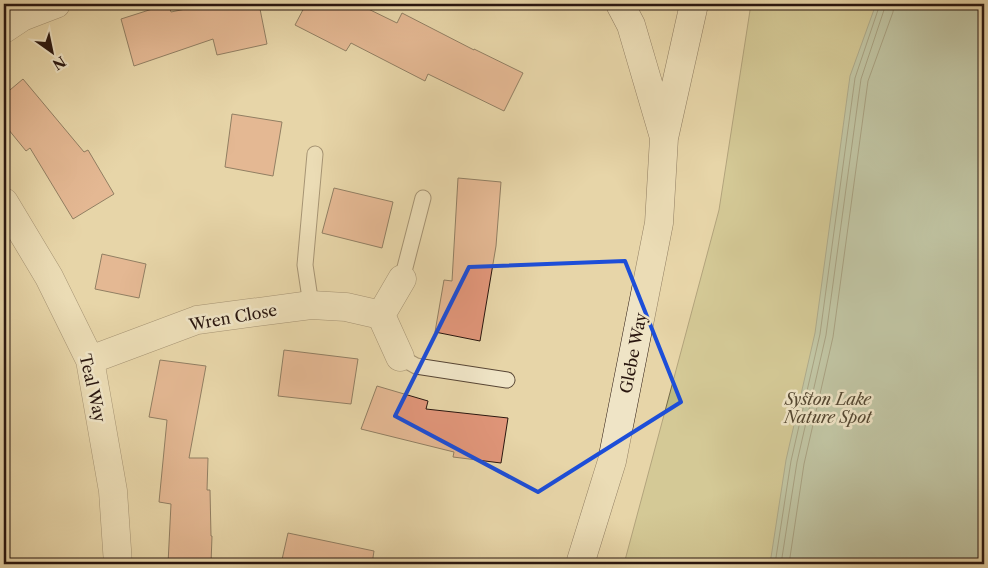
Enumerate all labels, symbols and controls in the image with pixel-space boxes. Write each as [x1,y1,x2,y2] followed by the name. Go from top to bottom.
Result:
[28,28,78,78] north arrow
[49,52,69,74] text: N
[187,299,279,335] street label: Wren Close
[615,310,651,395] street label: Glebe Way
[75,352,111,425] street label: Teal Way
[782,389,873,427] park label: Syston Lake Nature Spot

